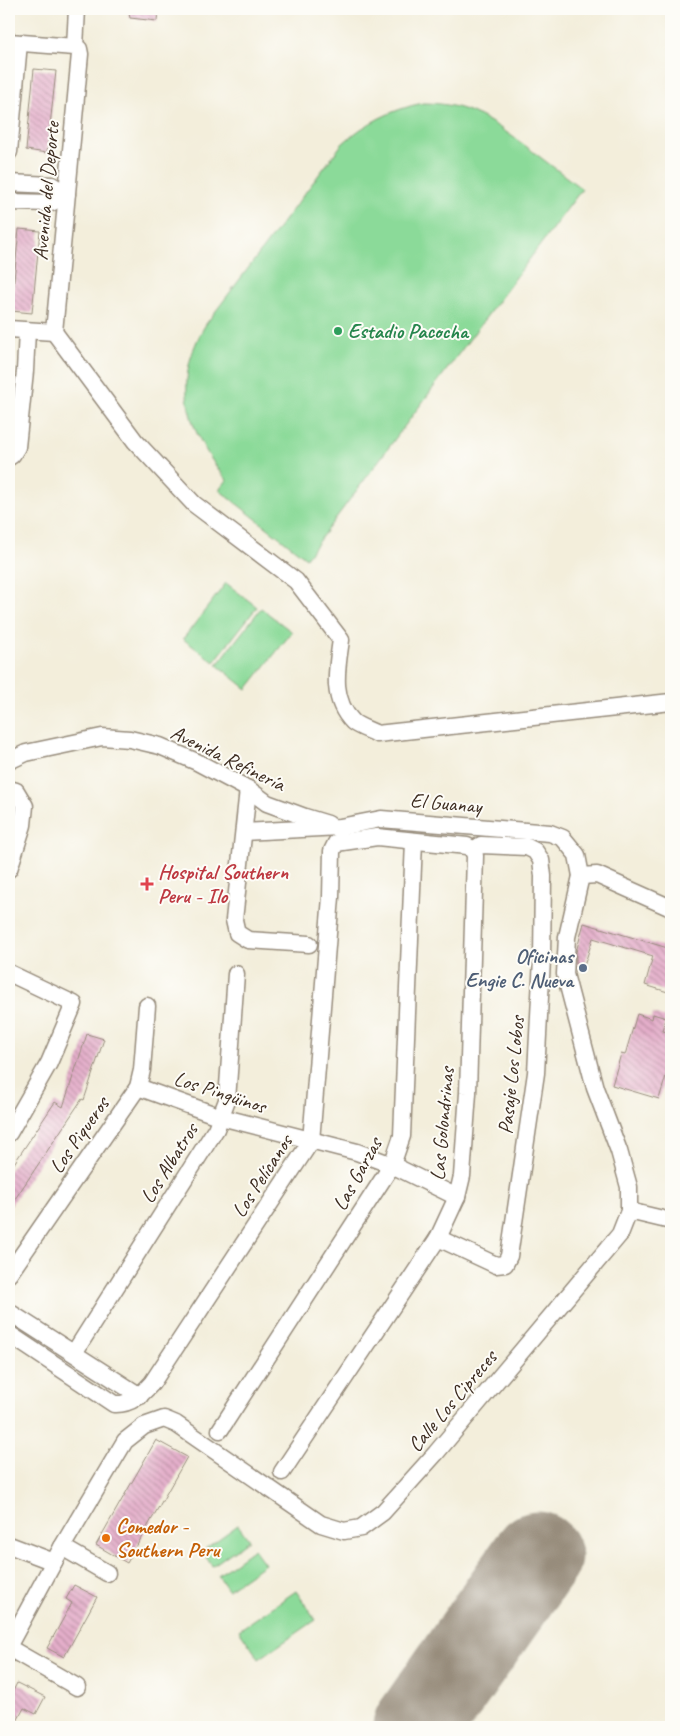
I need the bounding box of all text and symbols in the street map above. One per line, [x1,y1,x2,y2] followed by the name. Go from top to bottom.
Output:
[27,119,65,261] street label: Avenida del Deporte
[348,318,470,344] place label: Estadio Pacocha
[332,325,344,337] marker: Estadio Pacocha
[167,719,291,798] street label: Avenida Refinería
[409,787,485,819] street label: El Guanay
[158,859,288,909] place label: Hospital Southern Peru - Ilo
[140,877,154,891] marker: Hospital Southern Peru - Ilo
[466,943,576,993] place label: Oficinas Engie C. Nueva
[577,962,589,974] marker: Oficinas Engie C. Nueva
[492,1013,530,1135] street label: Pasaje Los Lobos
[171,1065,271,1120] street label: Los Pingüinos
[424,1065,460,1182] street label: Las Golondrinas
[43,1090,116,1178] street label: Los Piqueros
[134,1117,205,1208] street label: Los Albatros
[226,1128,299,1222] street label: Los Pelícanos
[326,1131,388,1215] street label: Las Garzas
[402,1343,503,1457] street label: Calle Los Cipreces
[116,1513,222,1563] place label: Comedor - Southern Peru
[100,1532,112,1544] marker: Comedor - Southern Peru

